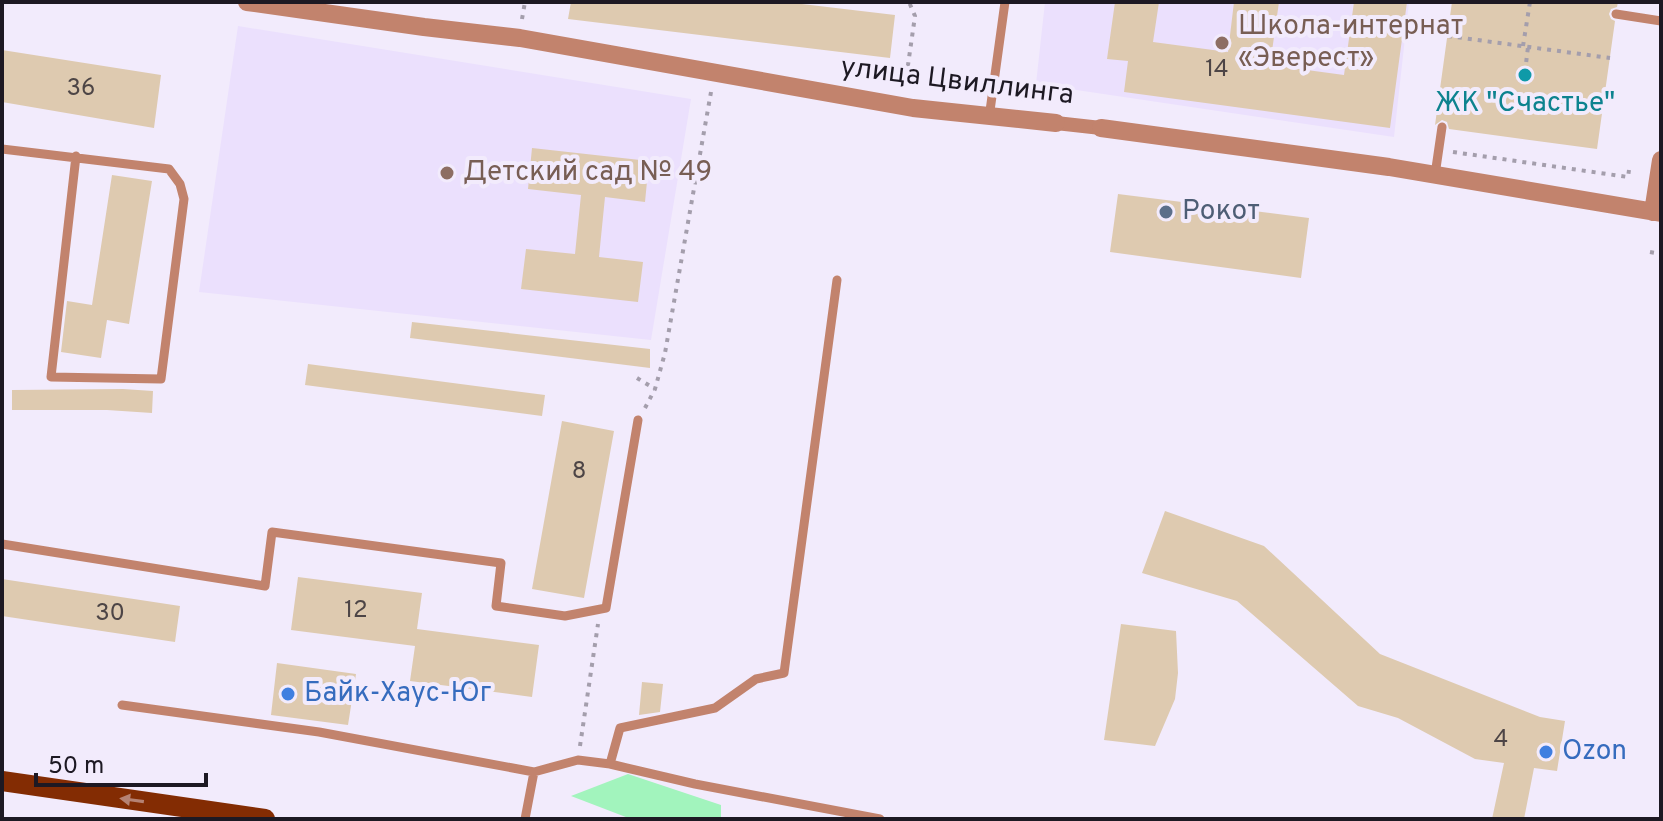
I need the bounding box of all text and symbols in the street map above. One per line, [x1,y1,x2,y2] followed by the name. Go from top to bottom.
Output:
[1238,9,1463,77] place label: Школа-интернат «Эверест»
[1213,34,1231,52] marker: Школа-интернат «Эверест»
[838,50,1076,114] street label: улица Цвиллинга
[1205,55,1229,85] house number: 14
[1516,66,1534,84] marker: ЖК "Счастье"
[67,74,95,104] house number: 36
[1435,86,1615,122] place label: ЖК "Счастье"
[463,155,712,191] place label: Детский сад № 49
[438,164,456,182] marker: Детский сад № 49
[1182,194,1260,230] place label: Рокот
[1157,203,1175,221] marker: Рокот
[572,457,586,487] house number: 8
[344,596,368,626] house number: 12
[95,599,125,629] house number: 30
[304,676,492,712] place label: Байк-Хаус-Юг
[279,685,297,703] marker: Байк-Хаус-Юг
[1494,725,1508,755] house number: 4
[1562,734,1627,770] place label: Ozon
[36,737,206,787] scale bar
[1537,743,1555,761] marker: Ozon
[48,752,104,782] text: 50 m
[119,793,144,806] one-way arrow

